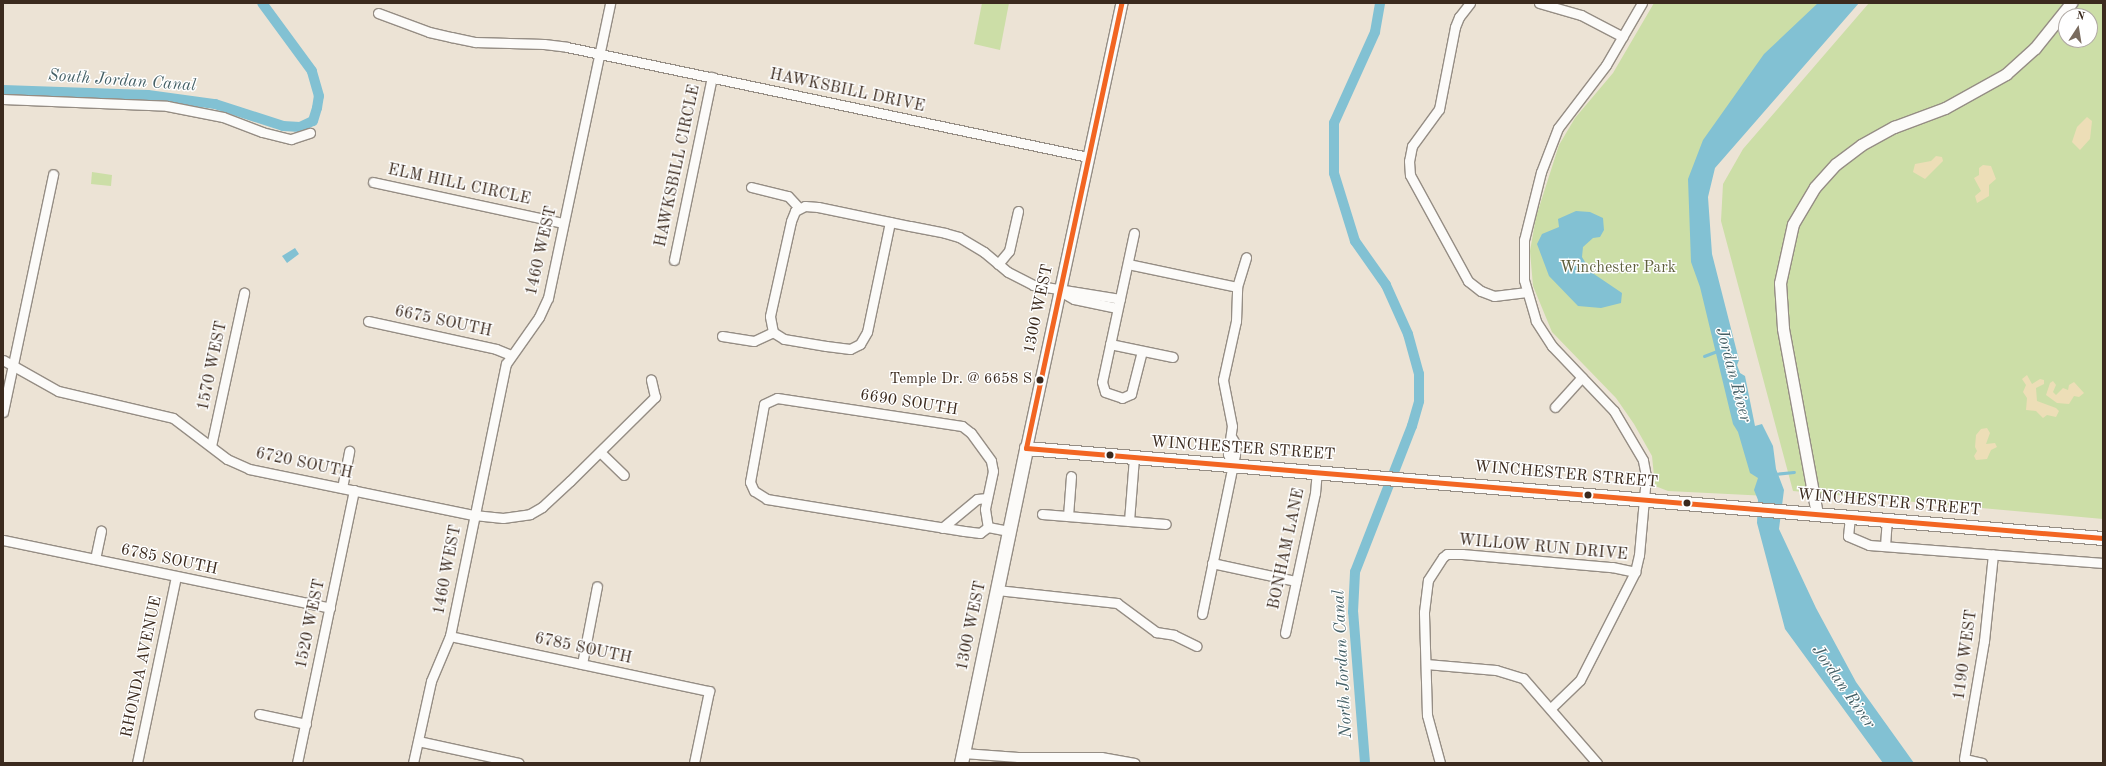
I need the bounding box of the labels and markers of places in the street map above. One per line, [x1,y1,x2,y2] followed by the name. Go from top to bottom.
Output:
[890,371,1032,389] place label: Temple Dr. @ 6658 S
[1035,375,1045,385] marker: Temple Dr. @ 6658 S
[1105,450,1115,460] unlabelled marker
[1583,490,1593,500] unlabelled marker
[1682,498,1692,508] unlabelled marker

